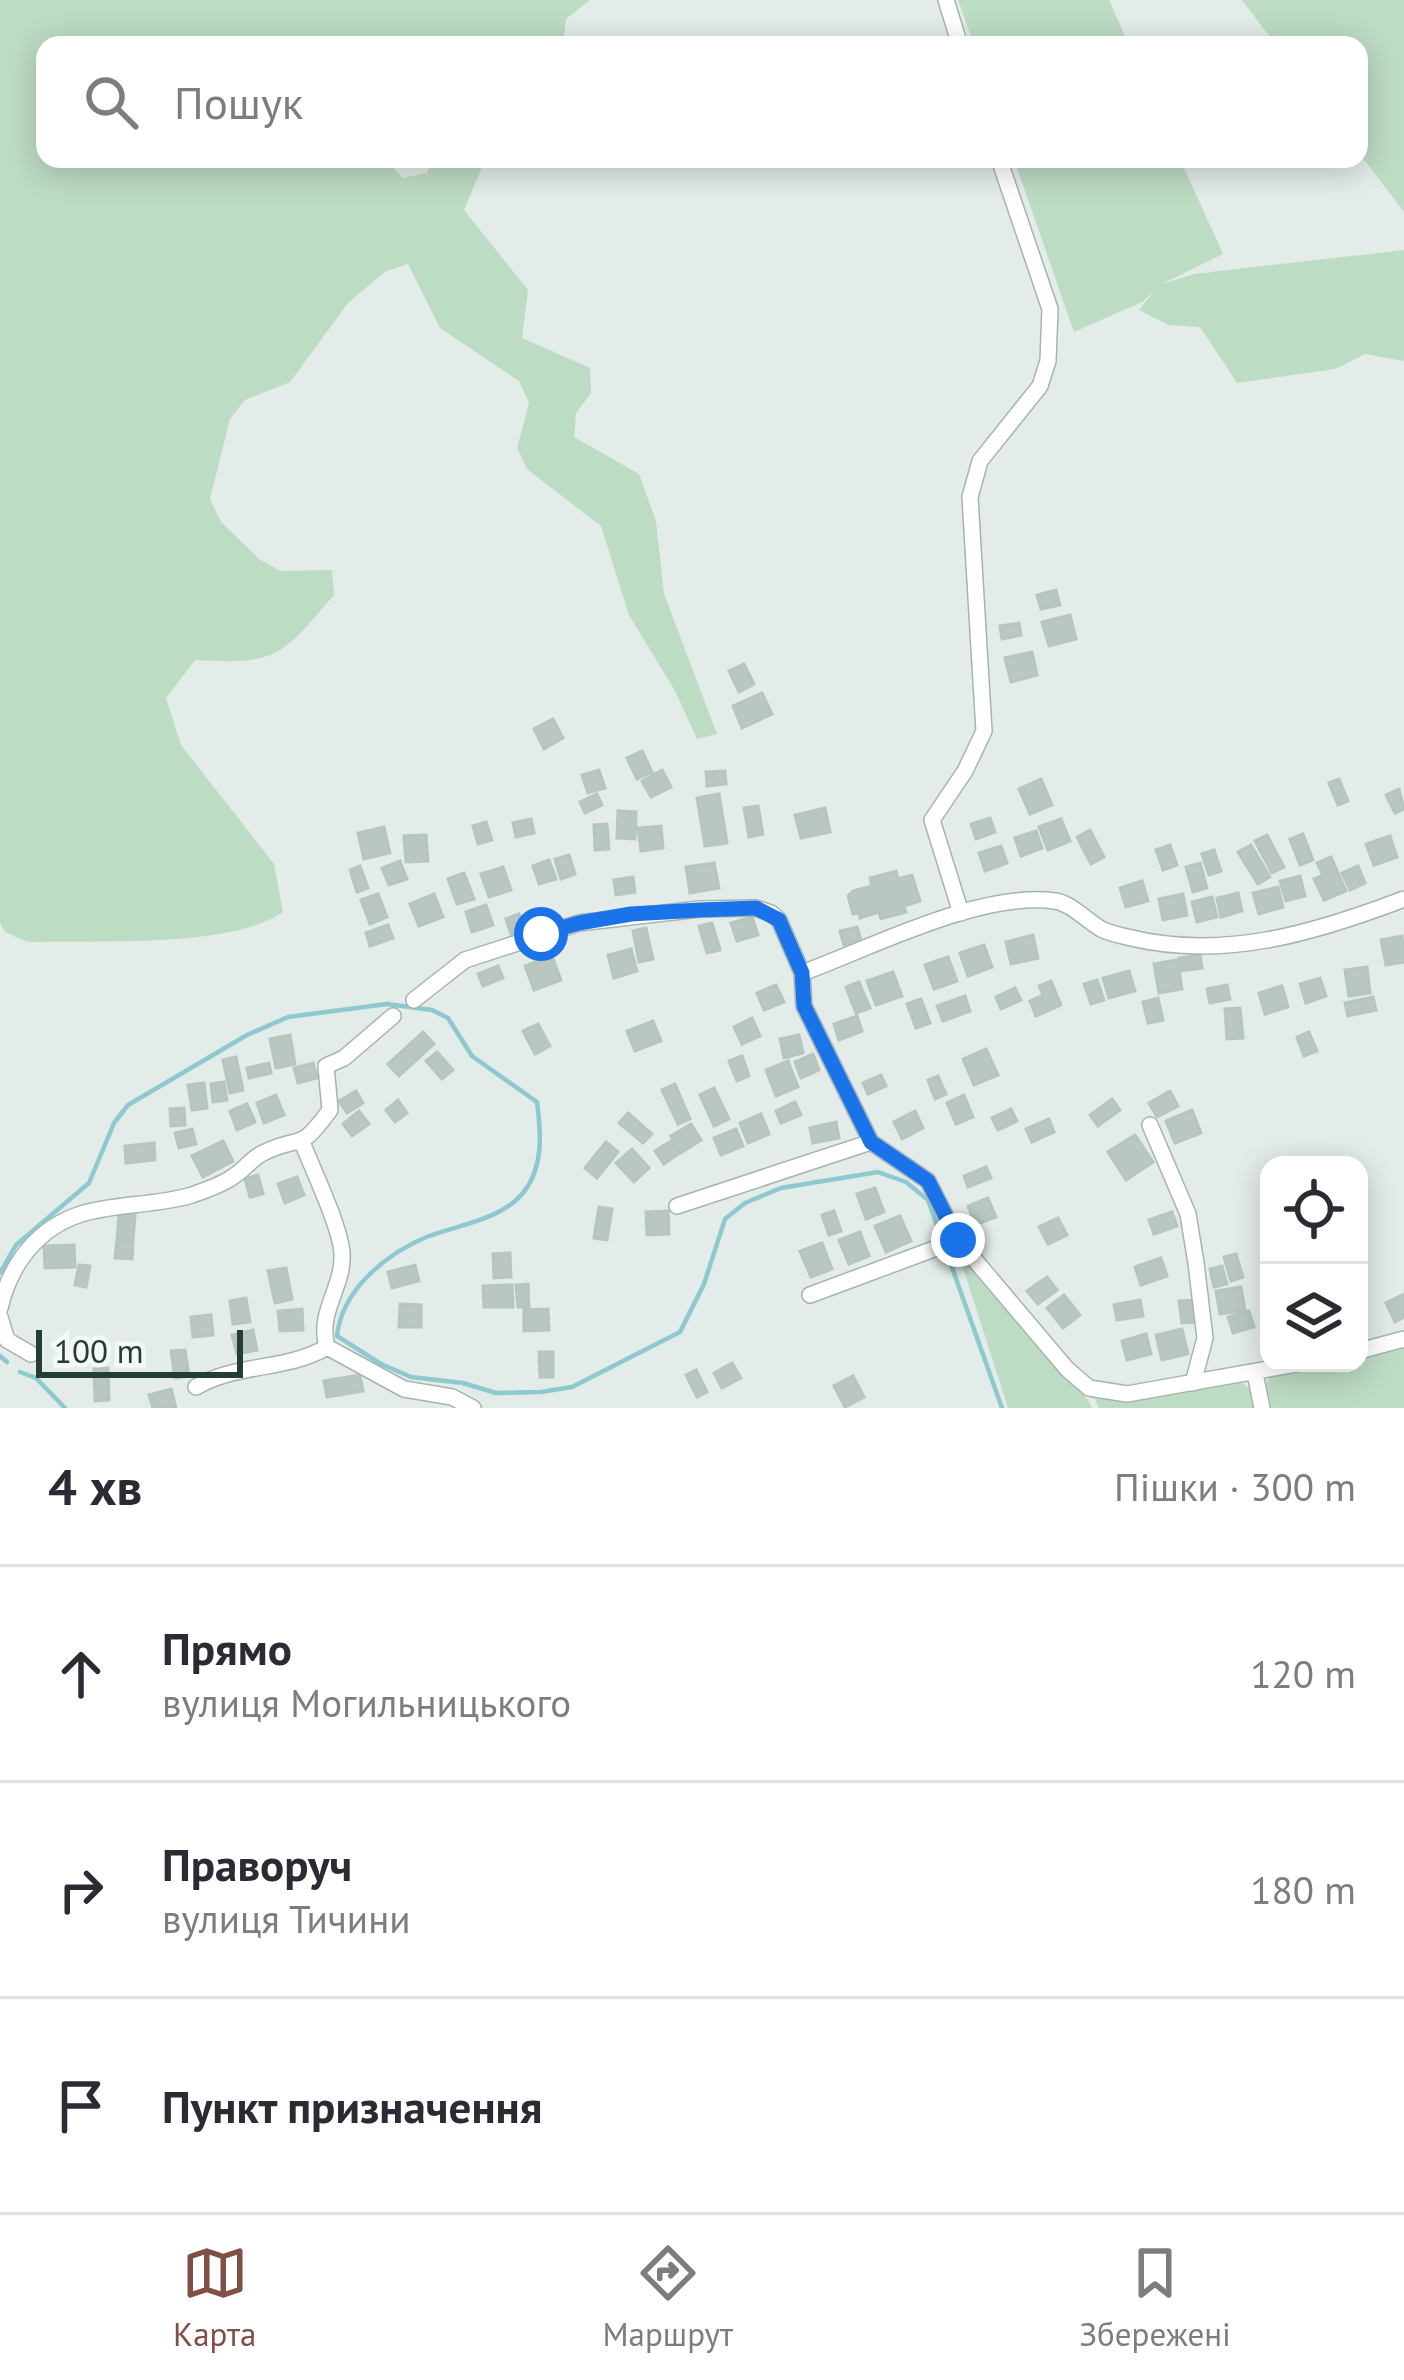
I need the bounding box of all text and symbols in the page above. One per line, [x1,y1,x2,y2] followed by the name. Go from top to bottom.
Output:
[36,36,1368,168] search box
[78,69,144,135] icon: search
[174,73,303,131] text: Пошук
[514,907,568,961] route start
[1260,1156,1368,1372] map controls
[1260,1156,1368,1264] button: locate
[931,1213,985,1267] route end
[1260,1264,1368,1372] button: layers
[36,1324,243,1377] scale bar
[54,1329,144,1372] text: 100 m
[48,1453,142,1519] text: 4 хв
[1114,1461,1356,1512] text: Пішки · 300 m
[162,1619,292,1677] text: Прямо
[48,1641,114,1707] icon: ahead
[1250,1648,1356,1699] text: 120 m
[162,1677,571,1728] text: вулиця Могильницького
[162,1835,352,1893] text: Праворуч
[48,1857,114,1923] icon: right
[1250,1864,1356,1915] text: 180 m
[162,1893,411,1944] text: вулиця Тичини
[48,2073,114,2139] icon: arrive
[162,2077,542,2135] text: Пункт призначення
[173,2240,256,2355] tab: Карта
[603,2240,733,2355] tab: Маршрут
[1079,2240,1231,2355] tab: Збережені

